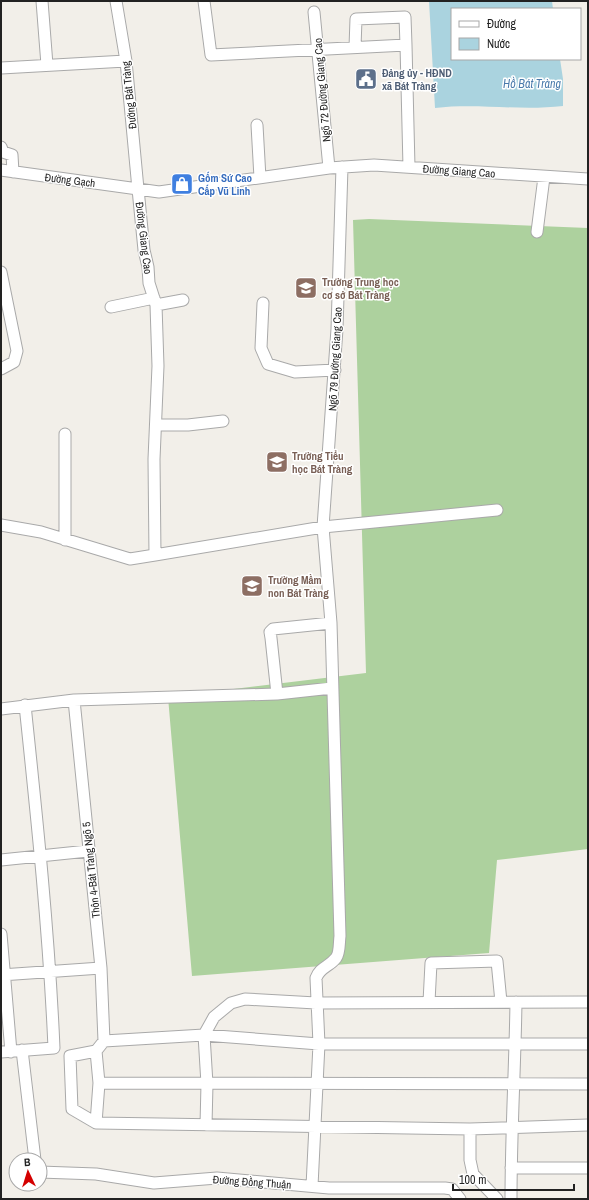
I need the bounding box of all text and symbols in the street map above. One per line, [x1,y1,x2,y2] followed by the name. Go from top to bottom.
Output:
[451,8,581,60] legend
[487,16,517,32] text: Đường
[487,36,510,52] text: Nước
[310,37,334,143] street label: Ngõ 72 Đường Giang Cao
[118,60,140,130] street label: Đường Bát Tràng
[353,66,379,92] public building icon: Đảng ủy - HĐND xã Bát Tràng
[382,66,452,93] place label: Đảng ủy - HĐND xã Bát Tràng
[503,76,561,92] water label: Hồ Bát Tràng
[422,161,496,181] street label: Đường Giang Cao
[44,170,96,190] street label: Đường Gạch
[169,171,195,197] shop icon: Gốm Sứ Cao Cấp Vũ Linh
[198,171,253,198] place label: Gốm Sứ Cao Cấp Vũ Linh
[133,201,155,275] street label: Đường Giang Cao
[293,275,319,301] school or university icon: Trường Trung học cơ sở Bát Tràng
[322,275,399,302] place label: Trường Trung học cơ sở Bát Tràng
[325,307,345,411] street label: Ngõ 79 Đường Giang Cao
[264,449,290,475] school or university icon: Trường Tiểu học Bát Tràng
[292,449,353,476] place label: Trường Tiểu học Bát Tràng
[239,573,265,599] school or university icon: Trường Mầm non Bát Tràng
[268,573,329,600] place label: Trường Mầm non Bát Tràng
[79,821,103,919] street label: Thôn 4-Bát Tràng Ngõ 5
[8,1152,48,1192] north arrow
[24,1155,32,1169] text: B
[453,1166,574,1192] scale bar
[212,1172,292,1192] street label: Đường Đồng Thuận
[459,1172,486,1188] text: 100 m

